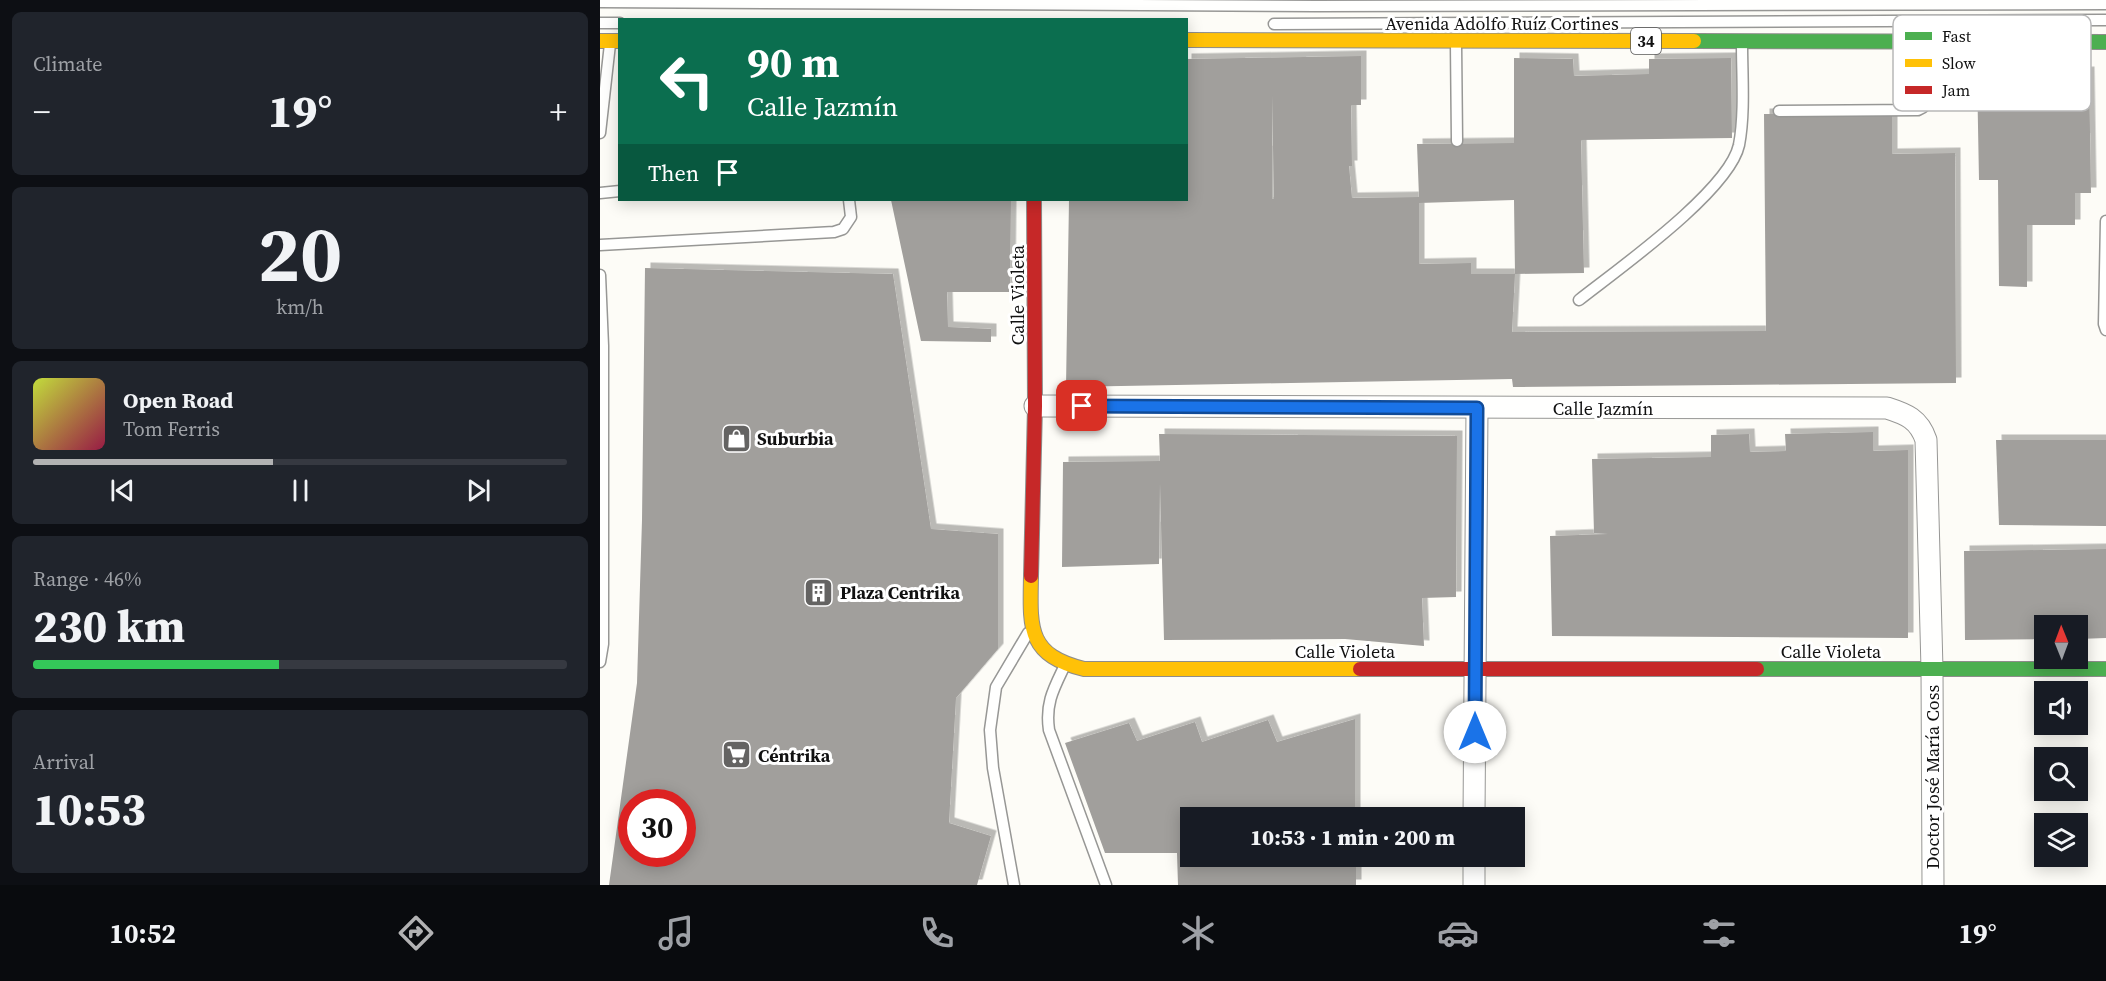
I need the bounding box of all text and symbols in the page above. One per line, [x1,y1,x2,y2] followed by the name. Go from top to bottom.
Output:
[1385,11,1619,36] street label: Avenida Adolfo Ruíz Cortines
[1893,15,2091,111] legend
[1942,25,1972,47] text: Fast
[1631,28,1661,54] road number: 34
[747,33,840,91] text: 90 m
[648,42,726,120] icon: left
[33,50,102,78] text: Climate
[1942,52,1977,74] text: Slow
[1941,79,1970,101] text: Jam
[268,80,332,142] text: 19°
[747,88,898,125] text: Calle Jazmín
[33,89,51,134] text: −
[549,89,567,134] text: +
[711,156,744,189] icon: arrive
[648,158,699,188] text: Then
[258,200,342,307] text: 20
[1005,244,1030,345] street label: Calle Violeta
[276,293,324,321] text: km/h
[1056,380,1107,431] pin
[123,385,233,415] text: Open Road
[1065,389,1098,422] icon: arrive
[1553,396,1653,421] street label: Calle Jazmín
[123,415,220,443] text: Tom Ferris
[720,422,752,454] shop icon: Suburbia
[757,426,834,451] place label: Suburbia
[106,474,139,507] icon: previous
[284,474,317,507] icon: pause
[462,474,495,507] icon: next
[33,565,142,593] text: Range · 46%
[803,576,835,608] building icon: Plaza Centrika
[840,580,960,605] place label: Plaza Centrika
[33,595,185,657] text: 230 km
[2034,615,2088,669] north arrow
[2034,615,2088,867] map controls
[1295,639,1396,664] street label: Calle Violeta
[1781,639,1882,664] street label: Calle Violeta
[2034,681,2088,735] button: sound
[1920,685,1945,869] street label: Doctor José María Coss
[1443,700,1507,764] position arrow
[721,739,753,771] supermarket icon: Céntrika
[758,743,831,768] place label: Céntrika
[2034,747,2088,801] button: search
[33,748,95,776] text: Arrival
[33,778,146,840] text: 10:53
[618,789,696,867] speed limit sign: 30
[2034,813,2088,867] button: layers
[1250,822,1455,852] text: 10:53 · 1 min · 200 m
[395,912,437,954] icon: directions
[655,912,697,954] icon: music
[916,912,958,954] icon: phone
[1177,912,1219,954] icon: climate
[1437,912,1479,954] icon: car
[1698,912,1740,954] icon: filters
[109,915,176,952] text: 10:52
[1958,915,1997,952] text: 19°

